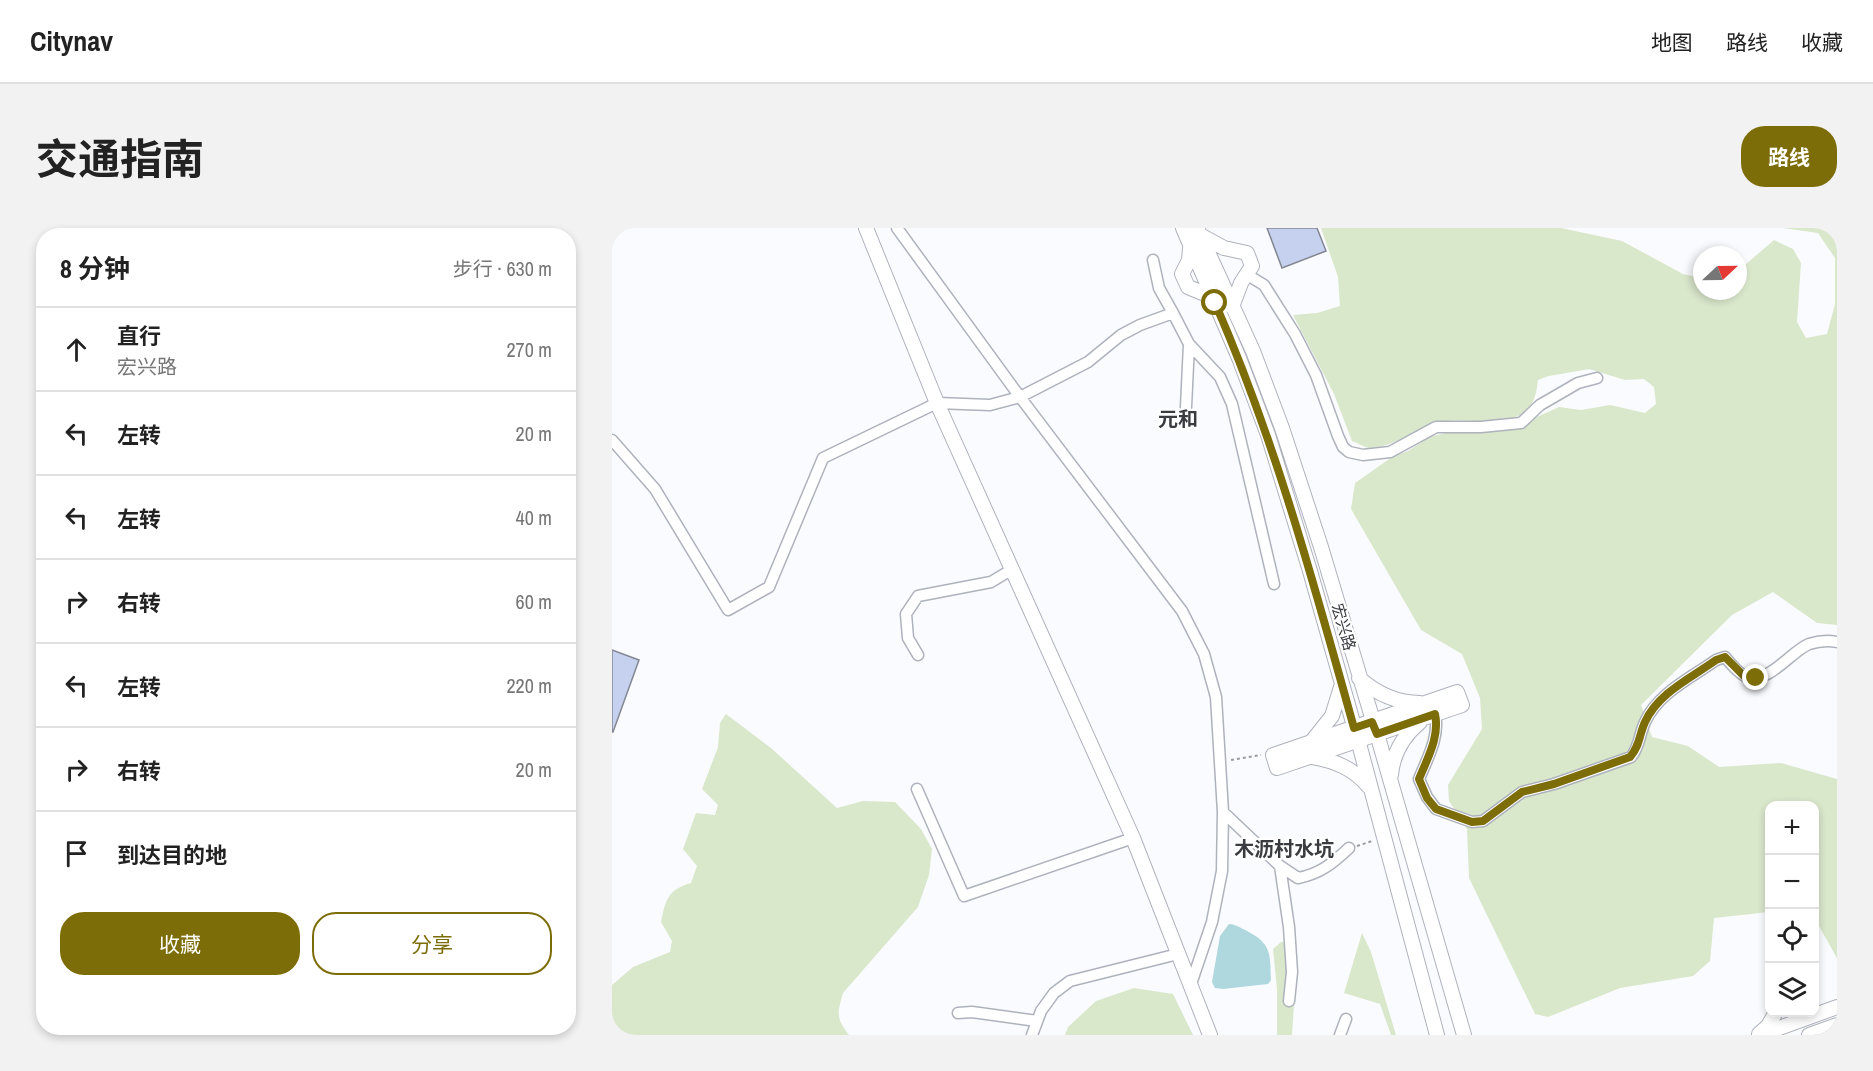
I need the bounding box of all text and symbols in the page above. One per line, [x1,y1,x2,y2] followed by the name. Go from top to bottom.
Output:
[30,22,113,60] text: Citynav
[1651,28,1693,57] text: 地图
[1726,28,1768,57] text: 路线
[1801,28,1843,57] text: 收藏
[1741,126,1837,187] button: 路线
[36,131,204,187] text: 交通指南
[1693,246,1747,300] north arrow
[60,251,130,286] text: 8 分钟
[453,255,552,282] text: 步行 · 630 m
[1201,289,1227,315] route start
[117,321,161,351] text: 直行
[60,333,93,366] icon: ahead
[506,336,552,363] text: 270 m
[117,353,177,380] text: 宏兴路
[1158,405,1198,432] district label: 元和
[60,417,93,450] icon: left
[117,420,161,450] text: 左转
[516,420,552,447] text: 20 m
[60,501,93,534] icon: left
[117,504,161,534] text: 左转
[516,504,552,531] text: 40 m
[60,585,93,618] icon: right
[117,588,161,618] text: 右转
[516,588,552,615] text: 60 m
[1327,601,1361,653] street label: 宏兴路
[1742,664,1768,690] route end
[60,669,93,702] icon: left
[117,672,161,702] text: 左转
[506,672,552,699] text: 220 m
[60,753,93,786] icon: right
[117,756,161,786] text: 右转
[516,756,552,783] text: 20 m
[1765,801,1819,1017] map controls
[1765,801,1819,855] button: +
[1234,835,1334,862] district label: 木沥村水坑
[60,837,93,870] icon: arrive
[117,840,227,870] text: 到达目的地
[1765,855,1819,909] button: −
[1765,909,1819,963] button: locate
[60,912,300,975] button: 收藏
[312,912,552,975] button: 分享
[1765,963,1819,1017] button: layers

